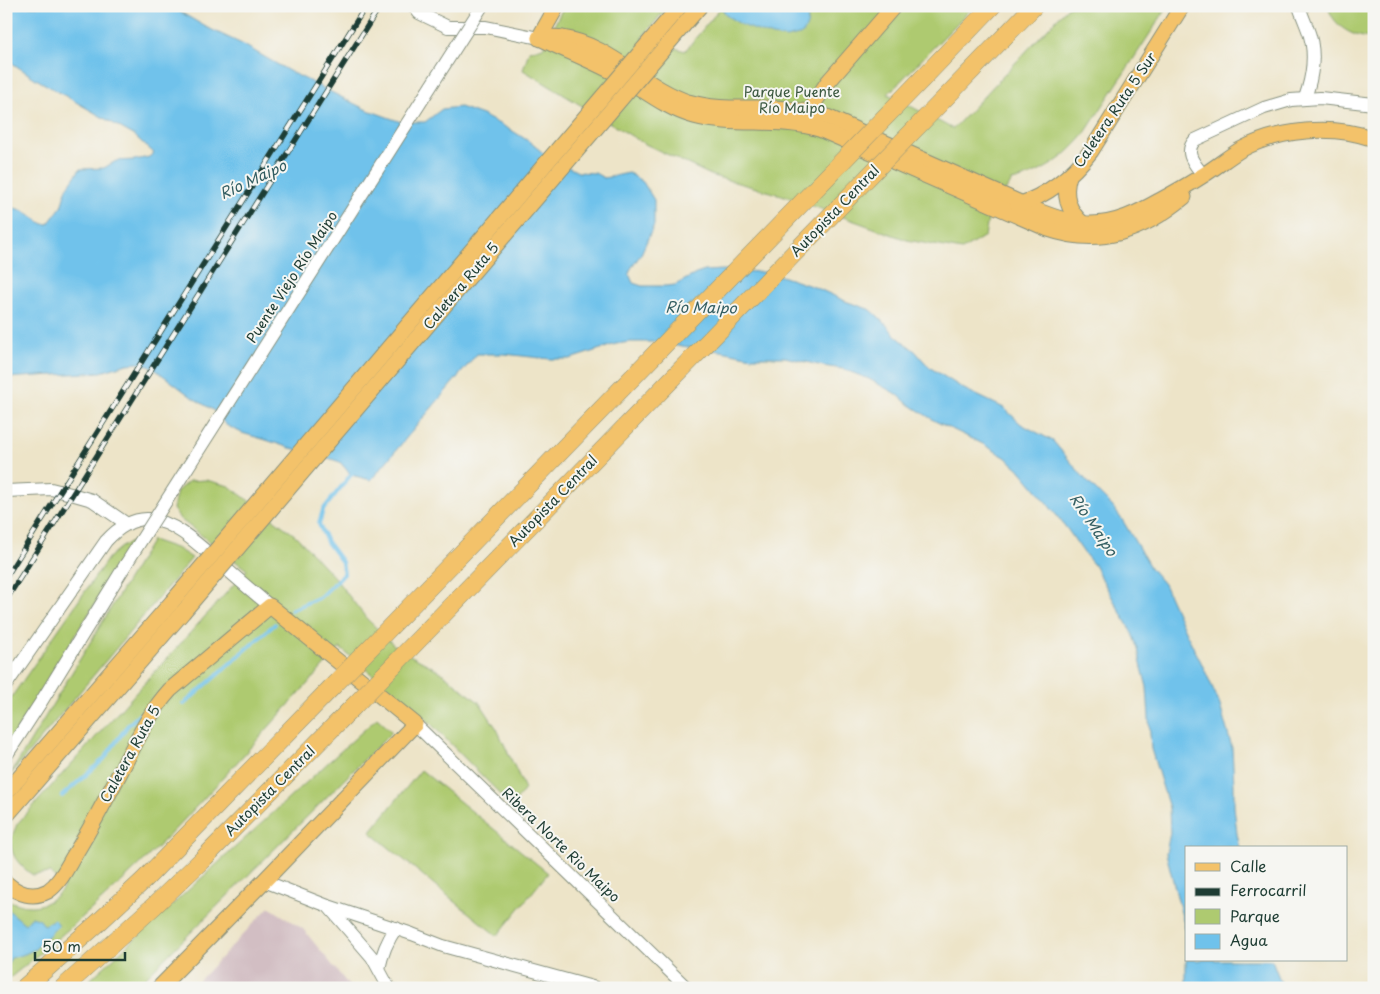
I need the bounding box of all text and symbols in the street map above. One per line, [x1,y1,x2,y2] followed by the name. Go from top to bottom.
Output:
[1068,47,1161,172] street label: Caletera Ruta 5 Sur
[744,81,841,118] park label: Parque Puente Río Maipo
[215,153,290,204] water label: Río Maipo
[785,160,884,261] street label: Autopista Central
[241,206,342,347] street label: Puente Viejo Río Maipo
[418,238,503,334] street label: Caletera Ruta 5
[665,294,738,319] water label: Río Maipo
[503,450,602,551] street label: Autopista Central
[1065,488,1124,561] water label: Río Maipo
[94,701,165,806] street label: Caletera Ruta 5
[220,741,320,841] street label: Autopista Central
[498,783,625,907] street label: Ribera Norte Rio Maipo
[1185,846,1348,962] legend
[1230,854,1267,877] text: Calle
[1230,878,1307,901] text: Ferrocarril
[1230,904,1280,927] text: Parque
[1230,928,1268,951] text: Agua
[35,929,125,961] scale bar
[42,934,81,957] text: 50 m

